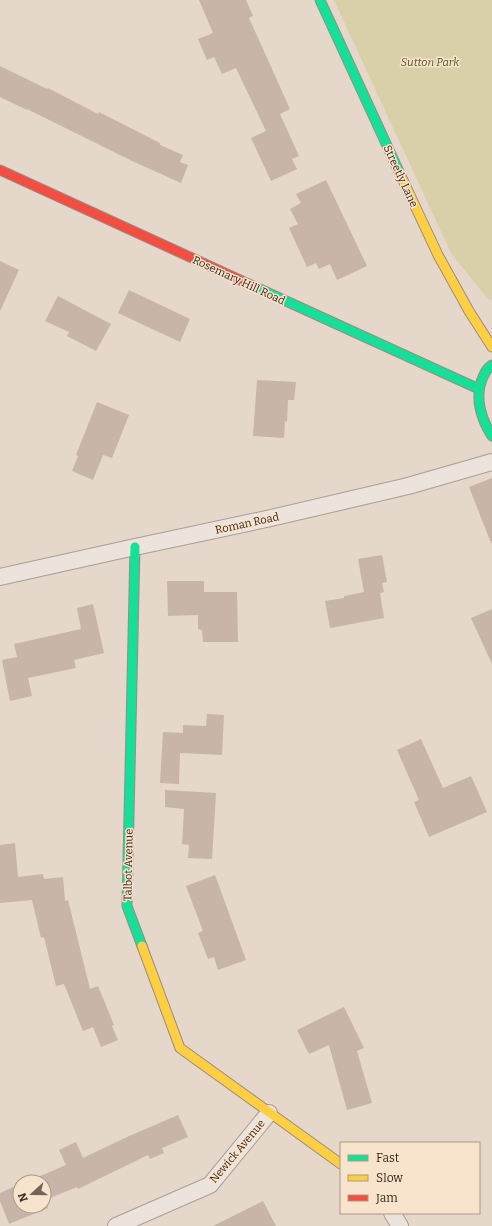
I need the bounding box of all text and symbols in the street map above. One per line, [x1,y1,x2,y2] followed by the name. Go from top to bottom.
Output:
[401,56,460,69] park label: Sutton Park
[381,143,421,209] street label: Streetly Lane
[190,253,288,308] street label: Rosemary Hill Road
[214,510,281,537] street label: Roman Road
[121,829,136,901] street label: Talbot Avenue
[207,1117,268,1186] street label: Newick Avenue
[340,1142,480,1214] legend
[376,1151,400,1165] text: Fast
[376,1171,403,1185] text: Slow
[12,1174,52,1214] north arrow
[15,1191,31,1204] text: N
[375,1191,398,1205] text: Jam

